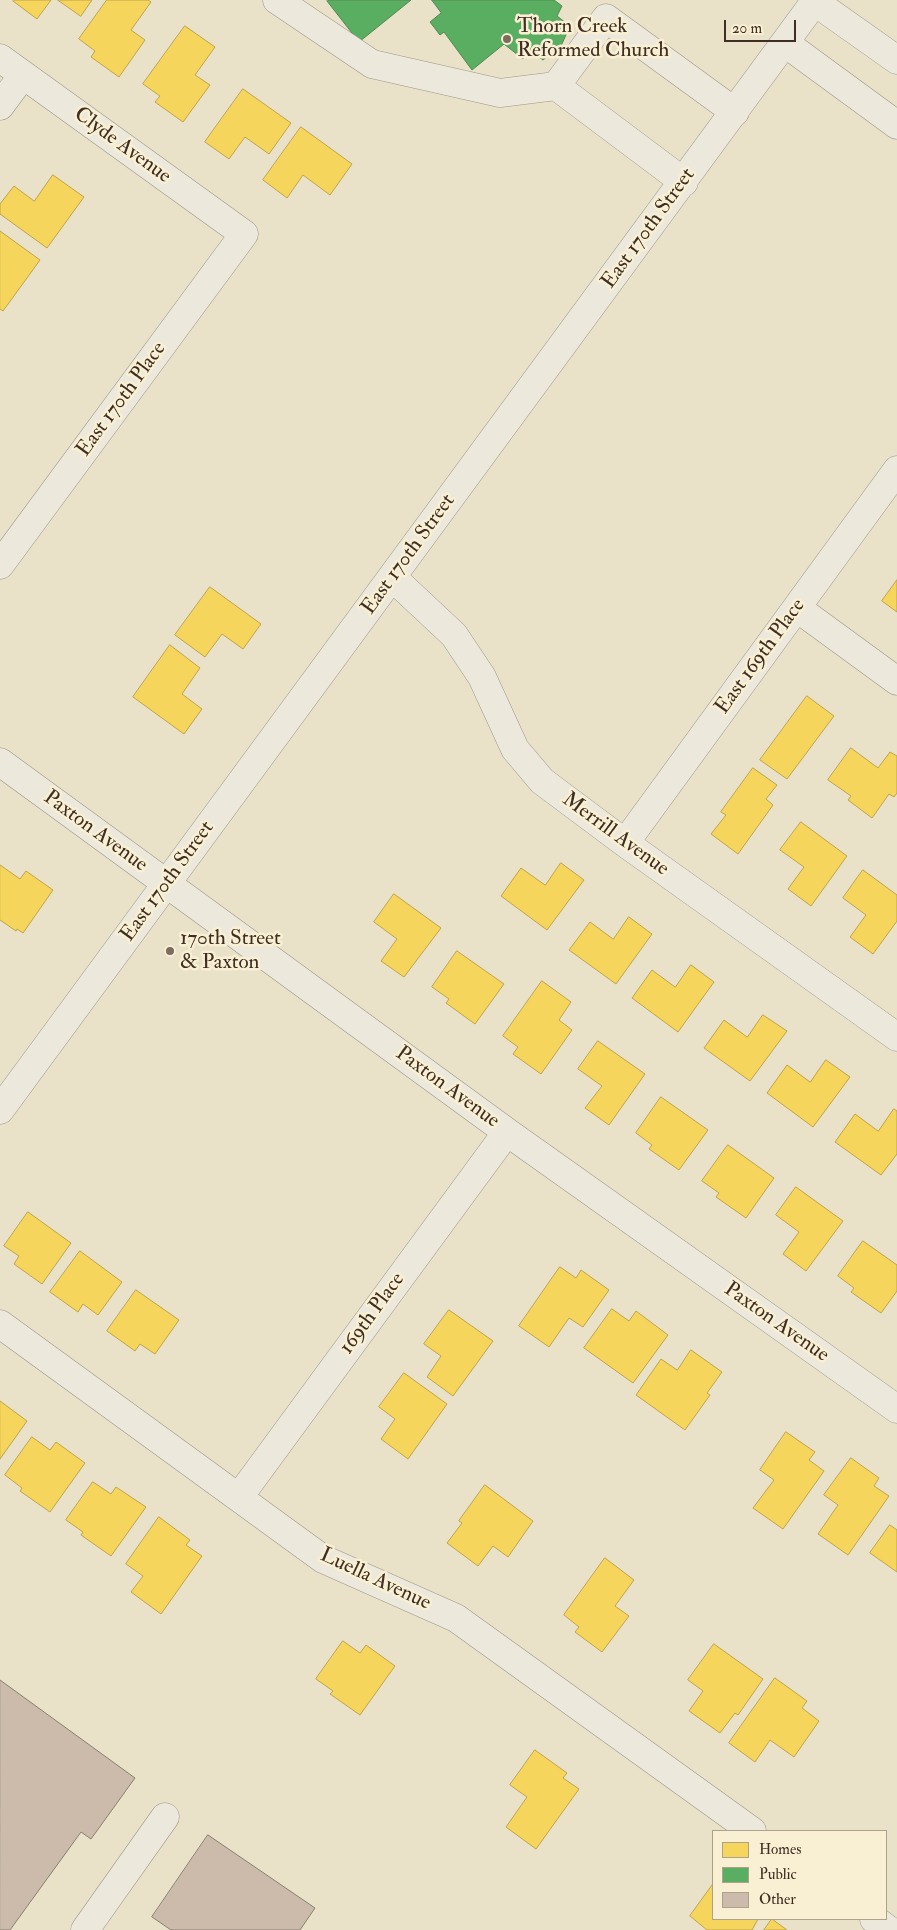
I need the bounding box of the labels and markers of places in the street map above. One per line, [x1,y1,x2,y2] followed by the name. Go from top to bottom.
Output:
[517,14,669,64] place label: Thorn Creek Reformed Church
[501,33,513,45] marker: Thorn Creek Reformed Church
[180,926,281,976] place label: 170th Street & Paxton
[164,945,176,957] marker: 170th Street & Paxton

